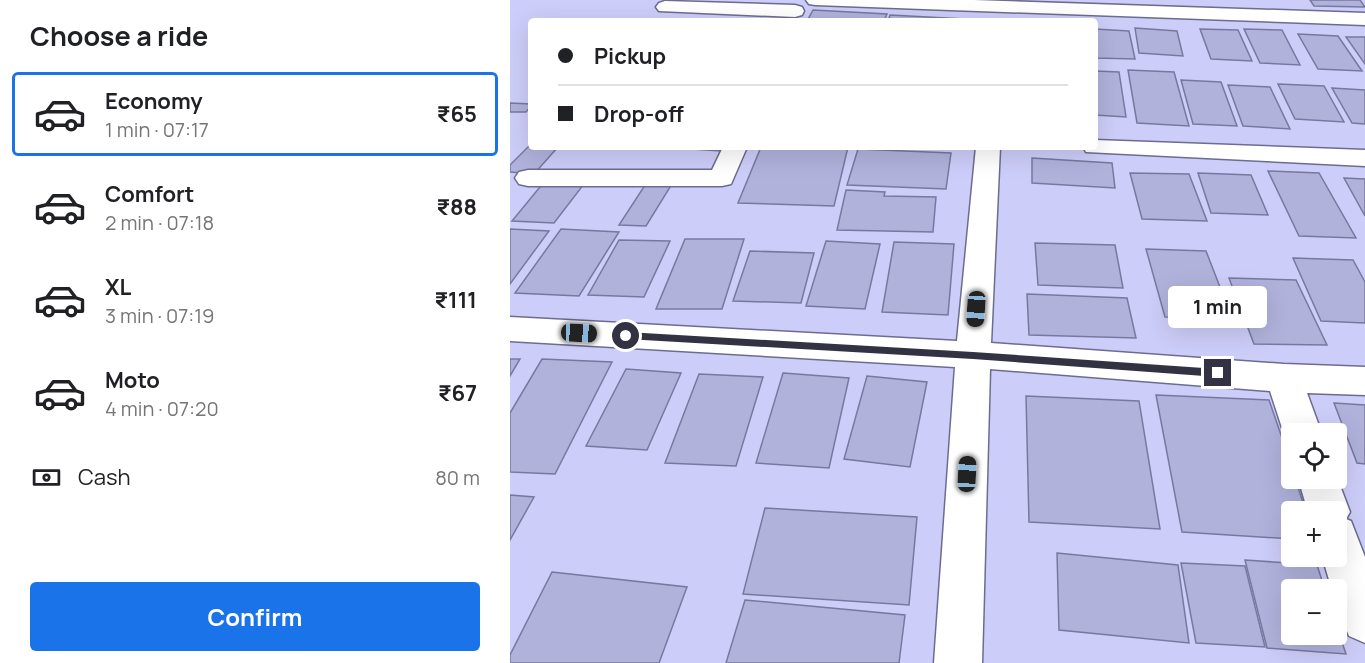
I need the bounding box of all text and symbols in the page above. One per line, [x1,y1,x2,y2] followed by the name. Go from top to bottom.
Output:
[30,17,208,54] text: Choose a ride
[594,41,666,71] text: Pickup
[105,86,203,116] text: Economy
[33,87,87,141] icon: car
[437,99,477,129] text: ₹65
[594,99,684,129] text: Drop-off
[105,116,209,143] text: 1 min · 07:17
[105,179,194,209] text: Comfort
[33,180,87,234] icon: car
[436,192,477,222] text: ₹88
[105,209,214,236] text: 2 min · 07:18
[105,272,131,302] text: XL
[33,273,87,327] icon: car
[434,285,477,315] text: ₹111
[1168,286,1268,328] callout: 1 min
[966,290,986,328] car
[1193,293,1242,320] text: 1 min
[105,302,215,329] text: 3 min · 07:19
[612,322,639,349] route start
[561,323,597,343] car
[1204,359,1231,386] route end
[105,365,160,395] text: Moto
[33,366,87,420] icon: car
[438,378,477,408] text: ₹67
[105,395,219,422] text: 4 min · 07:20
[1281,423,1347,645] map controls
[1281,423,1347,489] button: locate
[957,456,977,492] car
[30,461,63,494] icon: cash
[78,462,131,492] text: Cash
[435,464,480,491] text: 80 m
[1281,501,1347,567] button: +
[1281,579,1347,645] button: −
[30,582,480,651] button: Confirm

